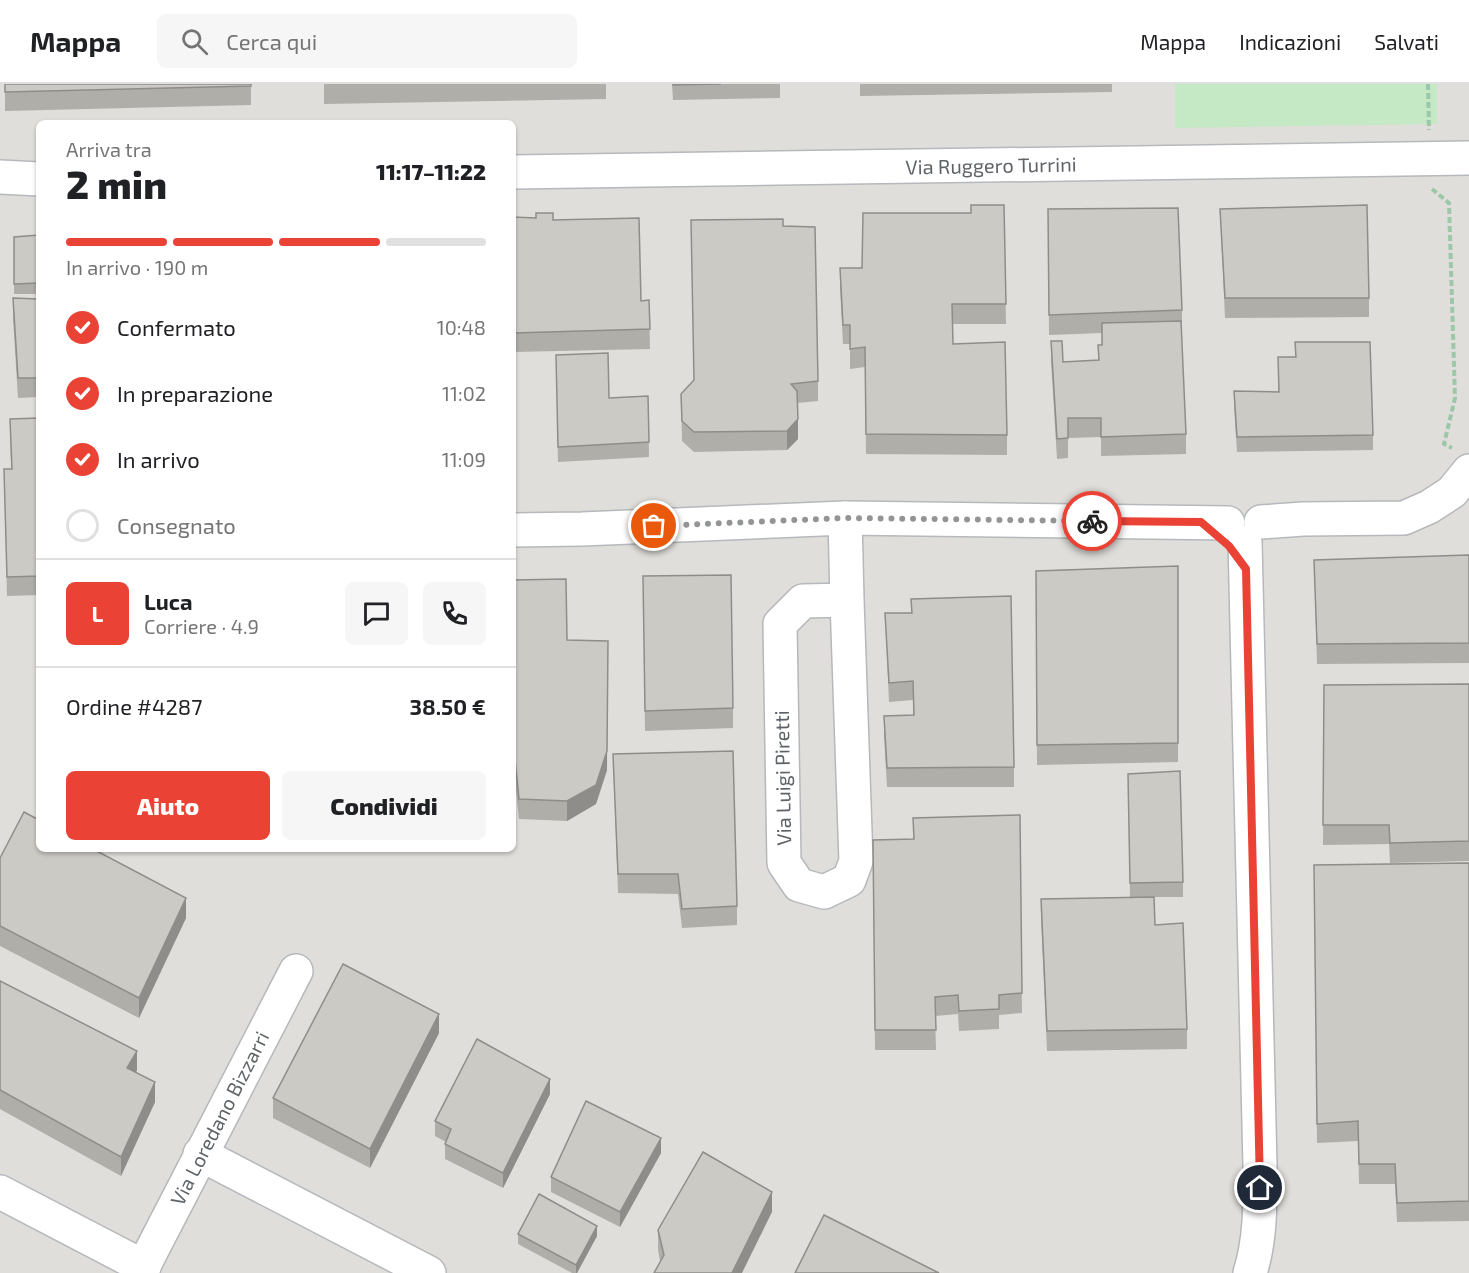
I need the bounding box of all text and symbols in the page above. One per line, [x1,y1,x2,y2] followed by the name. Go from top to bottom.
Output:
[157,14,577,68] search box
[30,24,121,58] text: Mappa
[178,25,211,58] icon: search
[226,28,317,54] text: Cerca qui
[1140,29,1206,54] text: Mappa
[1239,29,1341,54] text: Indicazioni
[1374,29,1439,54] text: Salvati
[66,137,152,161] text: Arriva tra
[905,152,1077,178] street label: Via Ruggero Turrini
[376,158,486,184] text: 11:17–11:22
[66,160,167,207] text: 2 min
[66,255,208,279] text: In arrivo · 190 m
[66,311,99,344] icon: check
[117,314,236,340] text: Confermato
[437,315,486,339] text: 10:48
[66,377,99,410] icon: check
[117,380,273,406] text: In preparazione
[442,381,486,405] text: 11:02
[66,443,99,476] icon: check
[117,446,200,472] text: In arrivo
[442,447,486,471] text: 11:09
[1062,491,1122,551] courier
[628,500,679,551] pin
[1076,505,1109,538] icon: bike
[637,509,670,542] icon: bag
[117,512,236,538] text: Consegnato
[345,582,408,645] button: chat
[423,582,486,645] button: phone
[144,588,193,614] text: Luca
[92,600,103,626] text: L
[144,614,259,638] text: Corriere · 4.9
[66,693,202,719] text: Ordine #4287
[410,693,486,719] text: 38.50 €
[769,710,795,846] street label: Via Luigi Piretti
[66,771,270,840] button: Aiuto
[282,771,486,840] button: Condividi
[165,1027,273,1209] street label: Via Loredano Bizzarri
[1234,1162,1285,1213] pin
[1243,1171,1276,1204] icon: home

